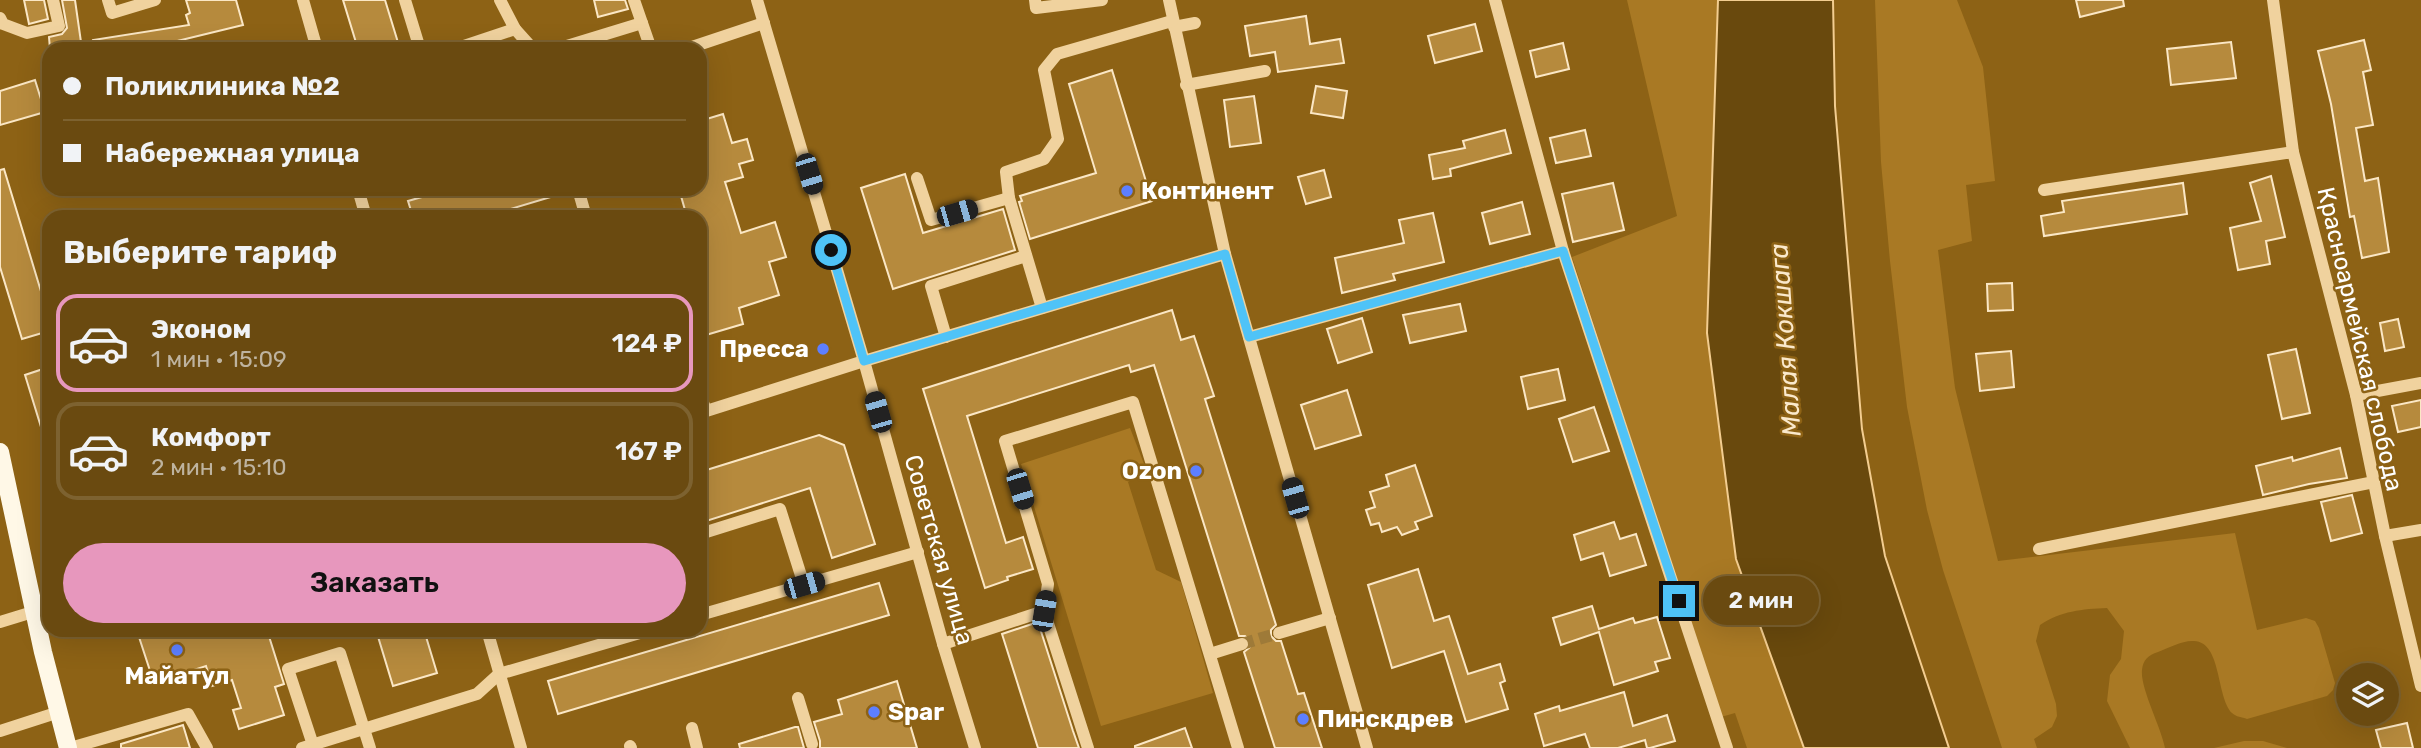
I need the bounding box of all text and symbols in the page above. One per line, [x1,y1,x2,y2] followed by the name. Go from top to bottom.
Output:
[105,71,340,102] text: Поликлиника №2
[105,138,360,169] text: Набережная улица
[793,151,826,197] car
[1141,177,1274,205] place label: Континент
[1119,183,1135,199] marker: Континент
[2311,184,2409,494] street label: Красноармейская слобода
[934,197,981,229] car
[63,233,337,271] text: Выберите тариф
[815,234,847,266] route start
[1763,242,1808,438] water label: Малая Кокшага
[67,312,130,375] icon: car
[151,314,251,345] text: Эконом
[612,328,682,359] text: 124 ₽
[719,335,809,363] place label: Пресса
[815,341,831,357] marker: Пресса
[151,345,287,373] text: 1 мин · 15:09
[863,389,894,435] car
[67,420,130,483] icon: car
[151,422,271,453] text: Комфорт
[615,436,682,467] text: 167 ₽
[898,452,980,648] street label: Советская улица
[151,453,287,481] text: 2 мин · 15:10
[1122,457,1182,485] place label: Ozon
[1188,463,1204,479] marker: Ozon
[1004,466,1037,512] car
[1280,475,1311,521] car
[63,543,686,623] button: Заказать
[781,569,828,601] car
[1704,576,1819,626] callout: 2 мин
[1663,585,1695,617] route end
[1728,586,1794,614] text: 2 мин
[1031,589,1058,633] car
[169,642,185,658] marker: Майатул
[124,662,230,690] place label: Майатул
[2336,663,2399,726] map controls
[2336,663,2399,726] button: layers
[888,698,944,726] place label: Spar
[866,704,882,720] marker: Spar
[1317,705,1454,733] place label: Пинскдрев
[1295,711,1311,727] marker: Пинскдрев

